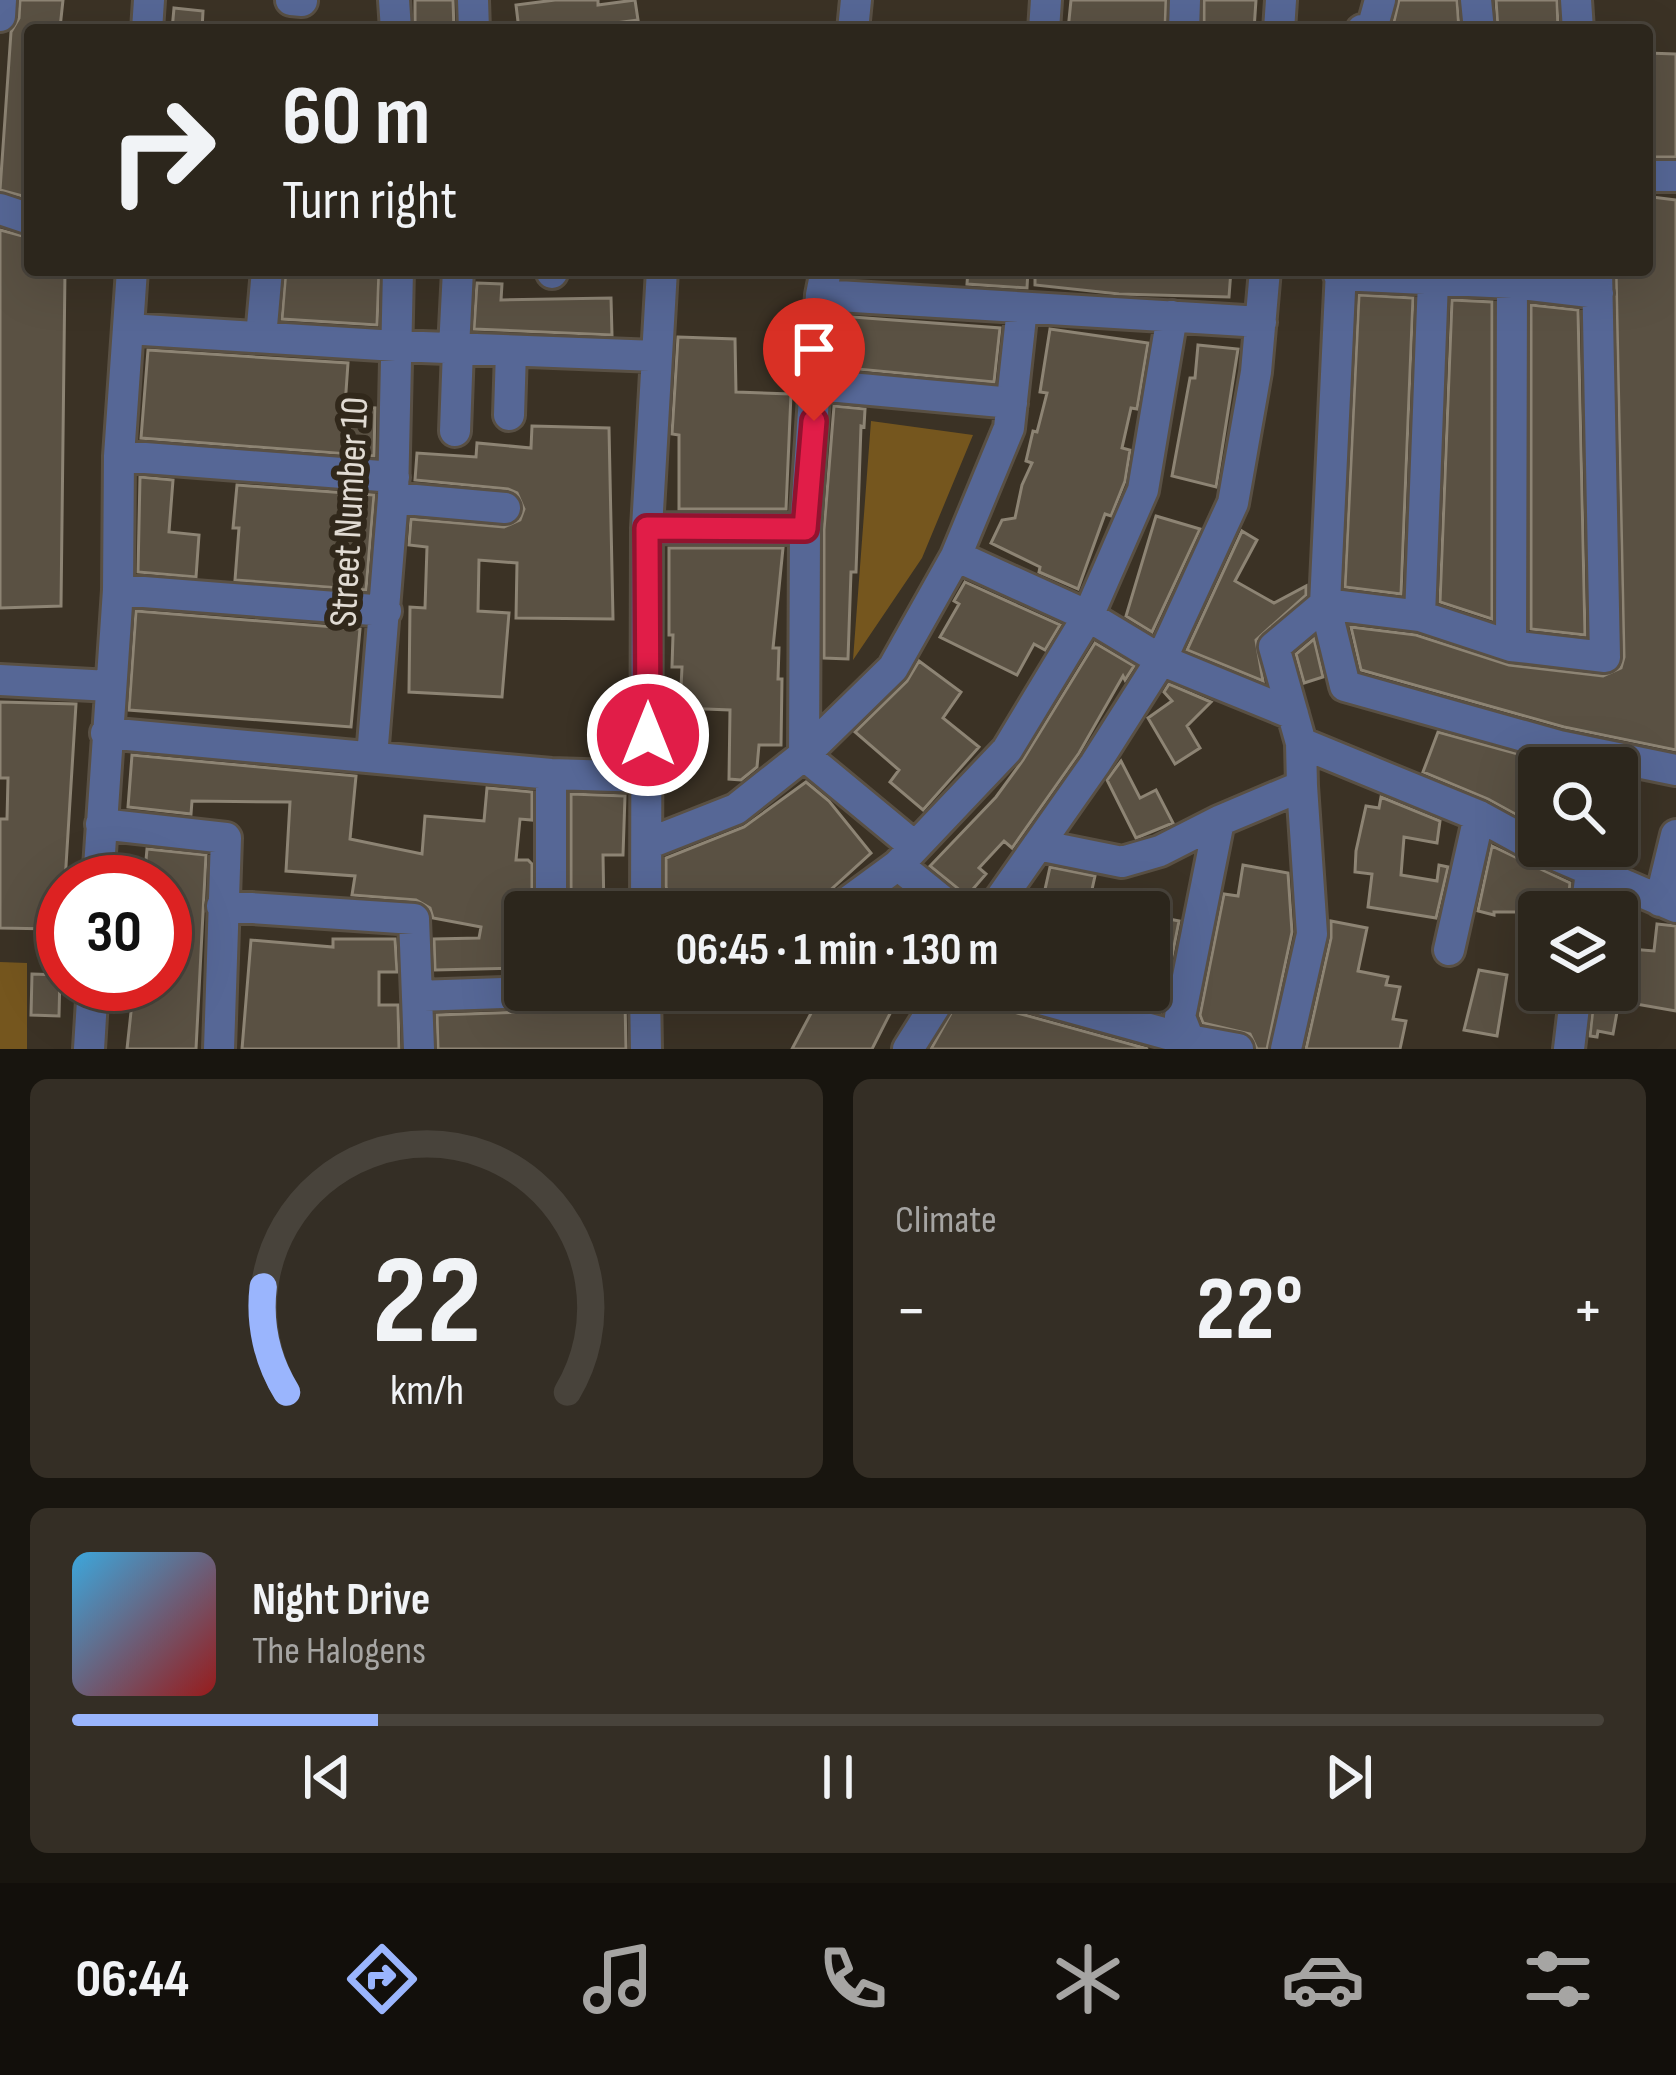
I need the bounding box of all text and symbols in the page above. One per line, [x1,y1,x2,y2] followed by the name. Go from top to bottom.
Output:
[282,67,430,168] text: 60 m
[84,72,240,228] icon: right
[282,169,457,234] text: Turn right
[763,298,865,421] pin
[781,316,847,382] icon: arrive
[321,396,379,628] street label: Street Number 10
[585,672,711,798] position arrow
[1518,747,1638,1011] map controls
[1518,747,1638,867] button: search
[36,855,192,1011] speed limit sign: 30
[1518,891,1638,1011] button: layers
[676,923,998,978] text: 06:45 · 1 min · 130 m
[895,1197,997,1244] text: Climate
[372,1229,481,1378] text: 22
[1196,1257,1303,1365] text: 22°
[895,1272,927,1351] text: −
[1572,1272,1604,1351] text: +
[389,1364,464,1416] text: km/h
[252,1573,430,1628] text: Night Drive
[252,1628,426,1675] text: The Halogens
[294,1744,360,1810] icon: previous
[805,1744,871,1810] icon: pause
[1316,1744,1382,1810] icon: next
[340,1937,424,2021] icon: directions
[576,1937,660,2021] icon: music
[811,1937,895,2021] icon: phone
[1046,1937,1130,2021] icon: climate
[1281,1937,1365,2021] icon: car
[1516,1937,1600,2021] icon: filters
[76,1947,189,2012] text: 06:44

